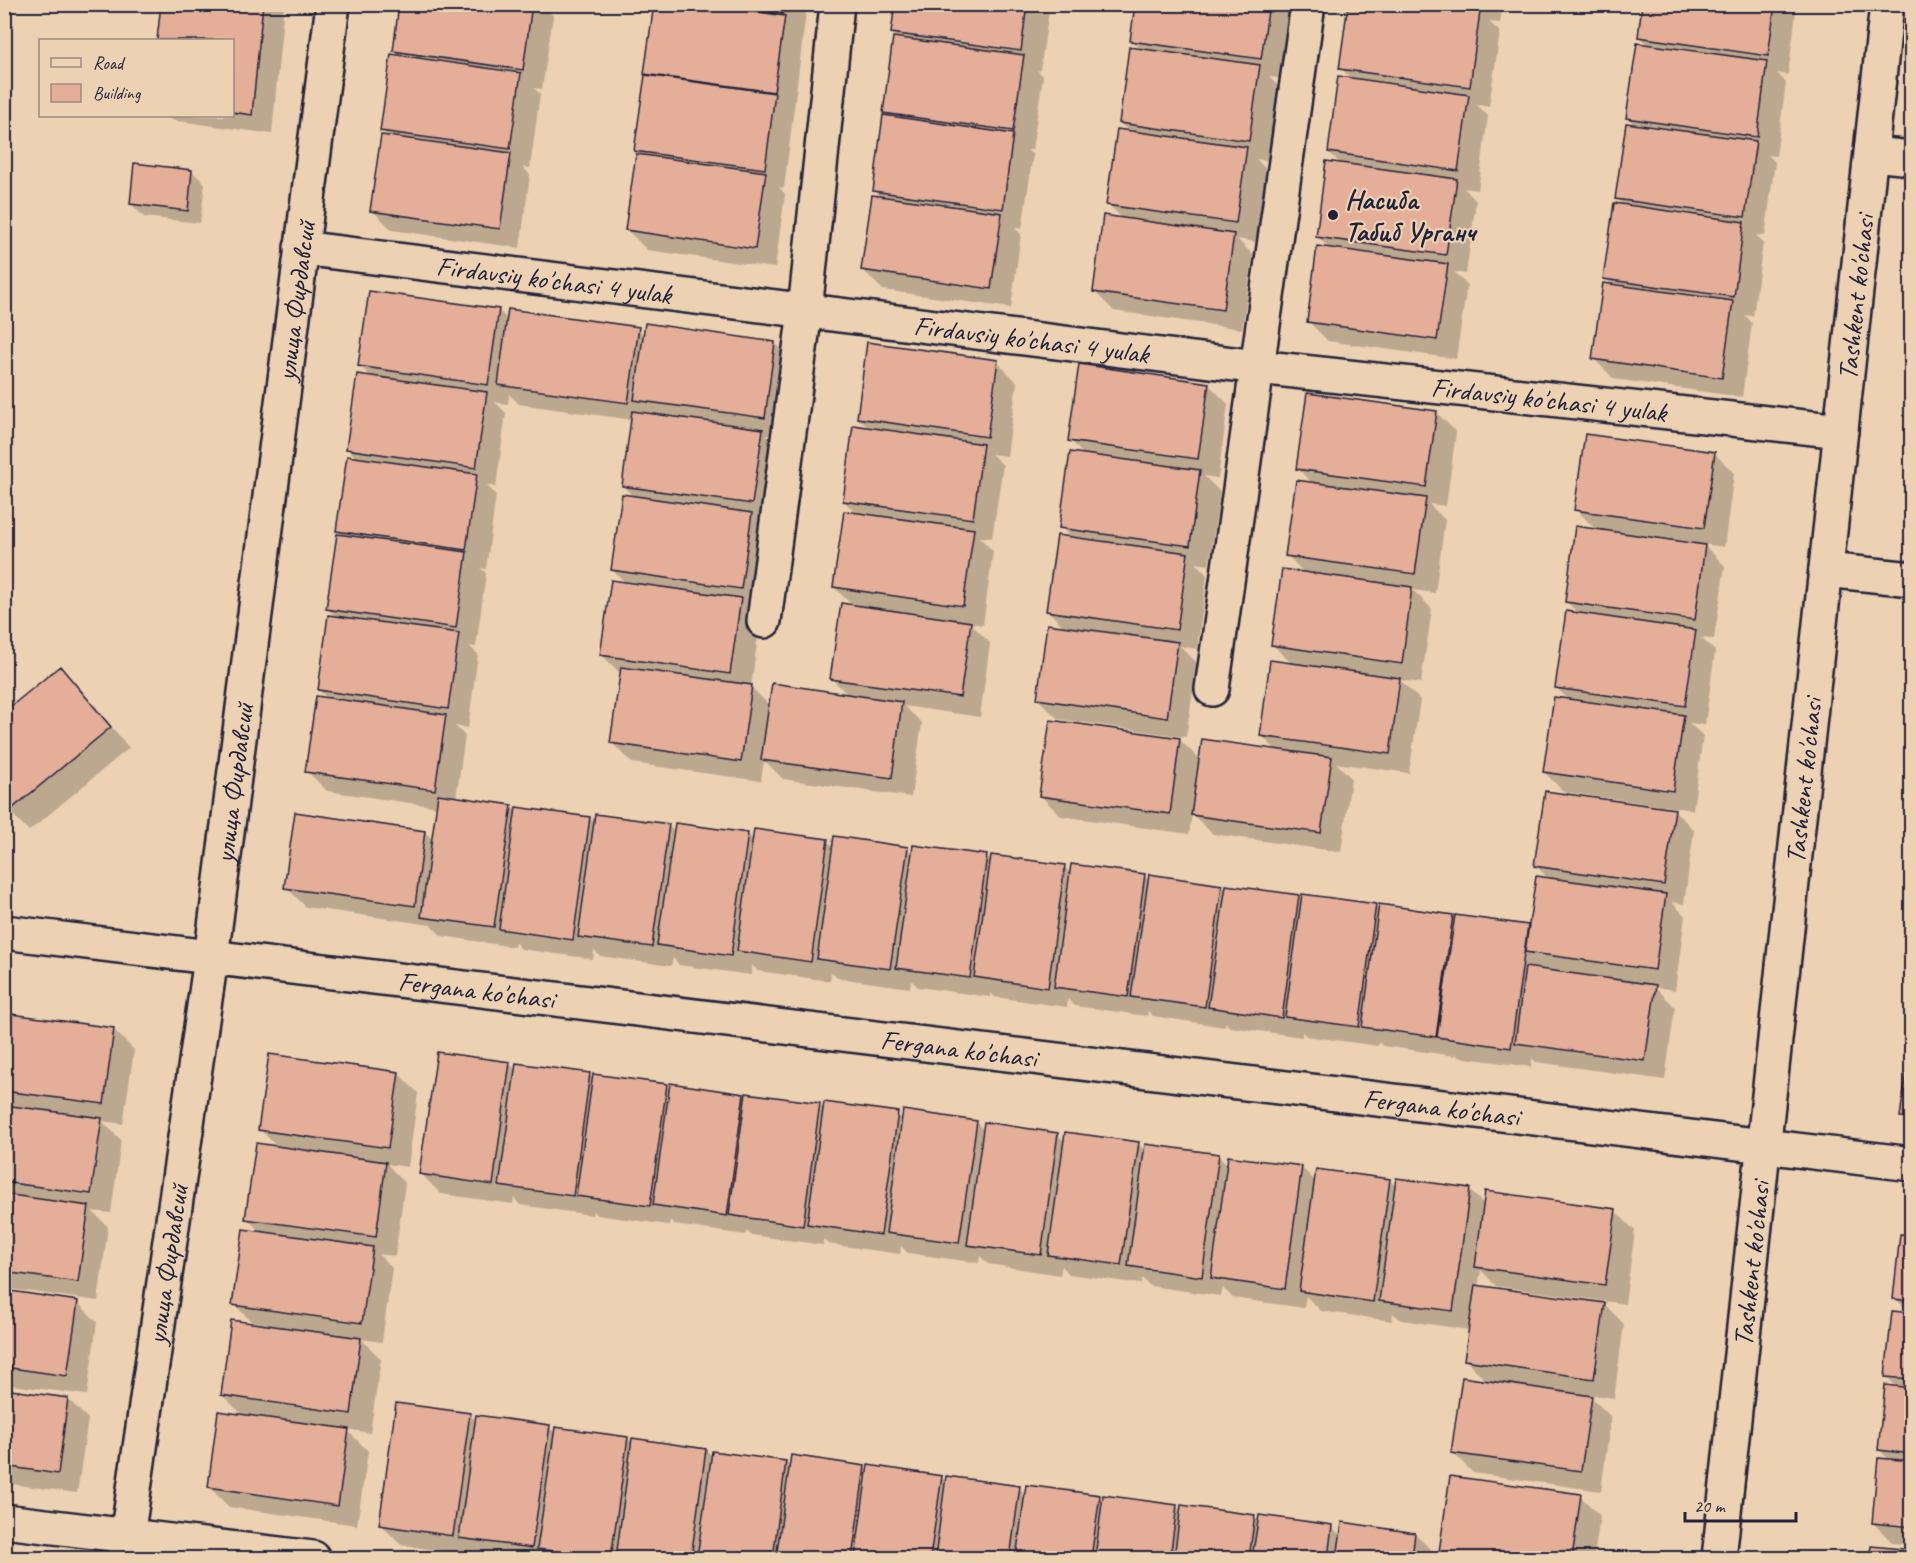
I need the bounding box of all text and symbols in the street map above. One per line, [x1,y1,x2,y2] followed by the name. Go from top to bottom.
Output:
[39,39,234,117] legend
[93,52,126,74] text: Road
[93,82,142,104] text: Building
[1345,182,1478,249] place label: Насиба Табиб Урганч
[1326,208,1340,222] marker: Насиба Табиб Урганч
[1829,209,1882,382] street label: Tashkent ko'chasi
[267,217,323,385] street label: улица Фирдавсий
[435,248,675,312] street label: Firdavsiy ko'chasi 4 yulak
[912,307,1152,371] street label: Firdavsiy ko'chasi 4 yulak
[1430,369,1670,429] street label: Firdavsiy ko'chasi 4 yulak
[1777,692,1830,865] street label: Tashkent ko'chasi
[206,699,261,867] street label: улица Фирдавсий
[396,963,560,1017] street label: Fergana ko'chasi
[879,1021,1043,1075] street label: Fergana ko'chasi
[1361,1080,1525,1134] street label: Fergana ko'chasi
[1724,1176,1778,1348] street label: Tashkent ko'chasi
[137,1181,196,1348] street label: улица Фирдавсий
[1685,1485,1796,1523] scale bar
[1694,1495,1727,1517] text: 20 m

